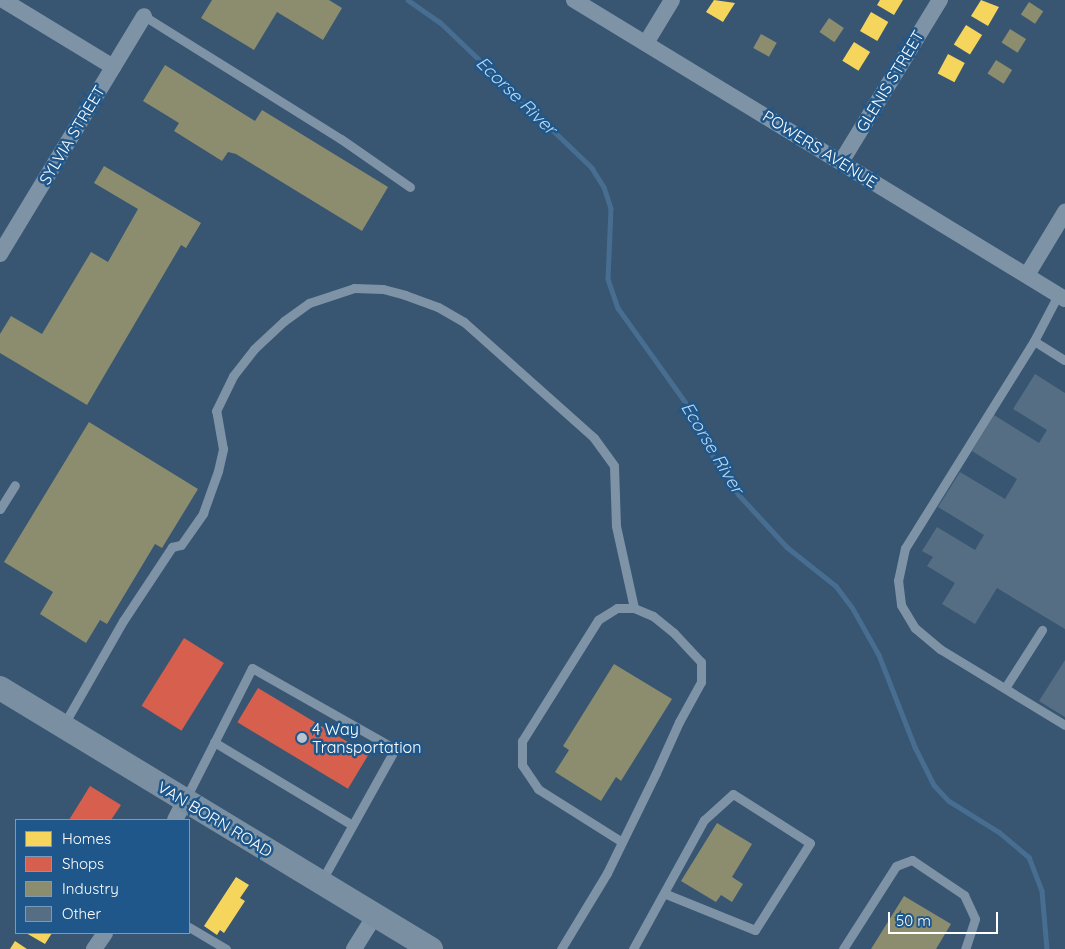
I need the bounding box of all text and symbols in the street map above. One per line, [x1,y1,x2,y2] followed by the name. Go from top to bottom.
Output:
[852,27,928,135] street label: GLENIS STREET
[471,52,561,140] water label: Ecorse River
[35,82,109,188] street label: SYLVIA STREET
[759,106,881,192] street label: POWERS AVENUE
[676,398,748,498] water label: Ecorse River
[312,719,422,757] place label: 4 Way Transportation
[296,732,308,744] marker: 4 Way Transportation
[154,777,276,861] street label: VAN BORN ROAD
[15,819,190,934] legend
[62,829,111,848] text: Homes
[62,854,104,873] text: Shops
[62,879,119,898] text: Industry
[890,902,1000,934] scale bar
[62,904,101,923] text: Other
[896,911,931,930] text: 50 m

